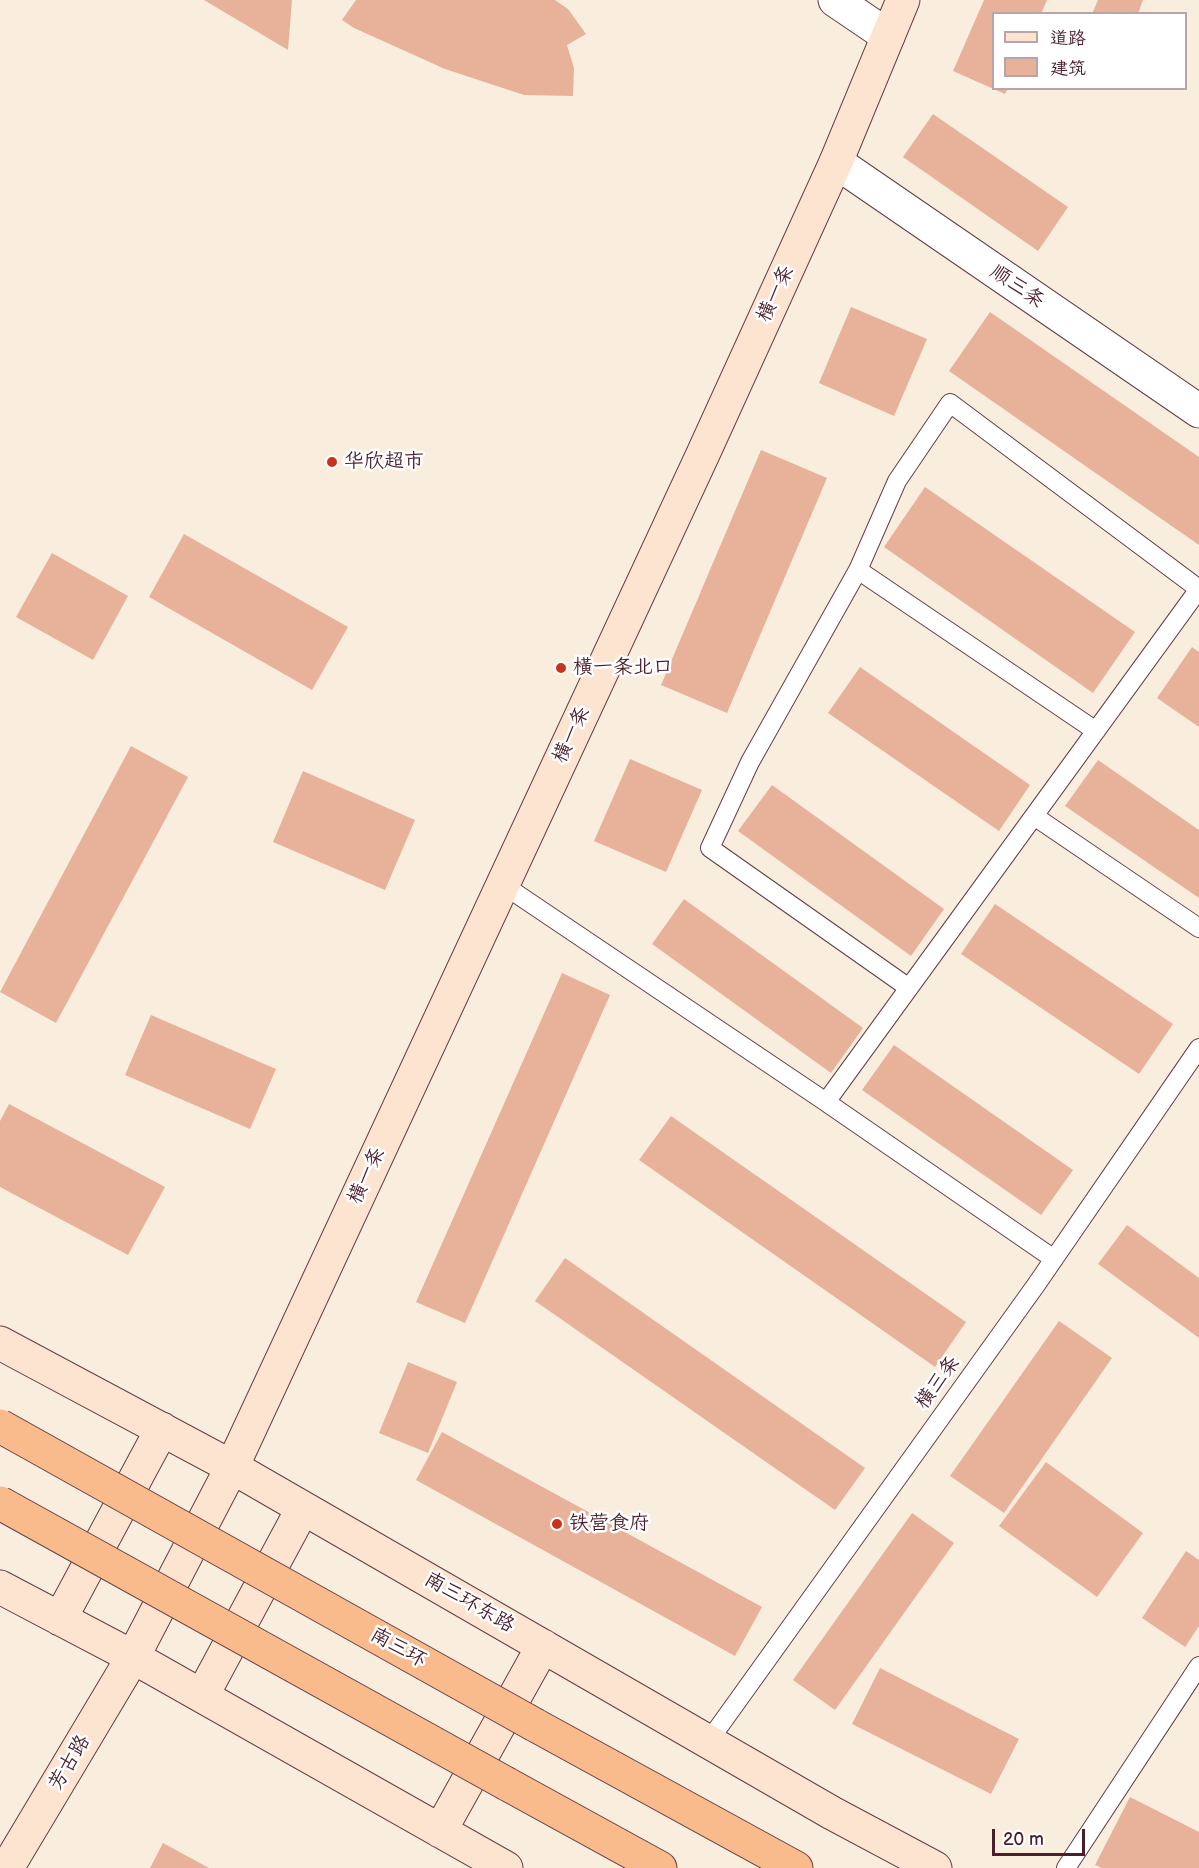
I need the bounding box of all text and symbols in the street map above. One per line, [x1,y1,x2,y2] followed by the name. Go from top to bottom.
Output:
[992,12,1187,90] legend
[1050,28,1086,49] text: 道路
[1050,58,1086,79] text: 建筑
[985,260,1049,314] street label: 顺三条
[752,262,800,326] street label: 横一条
[344,450,424,474] place label: 华欣超市
[325,455,339,469] marker: 华欣超市
[573,656,673,680] place label: 横一条北口
[554,661,568,675] marker: 横一条北口
[548,703,596,767] street label: 横一条
[343,1144,391,1208] street label: 横一条
[911,1352,965,1414] street label: 横三条
[569,1512,649,1536] place label: 铁营食府
[550,1517,564,1531] marker: 铁营食府
[420,1568,518,1638] street label: 南三环东路
[366,1623,430,1673] street label: 南三环
[44,1731,96,1795] street label: 芳古路
[995,1817,1088,1855] scale bar
[1003,1829,1044,1850] text: 20 m

